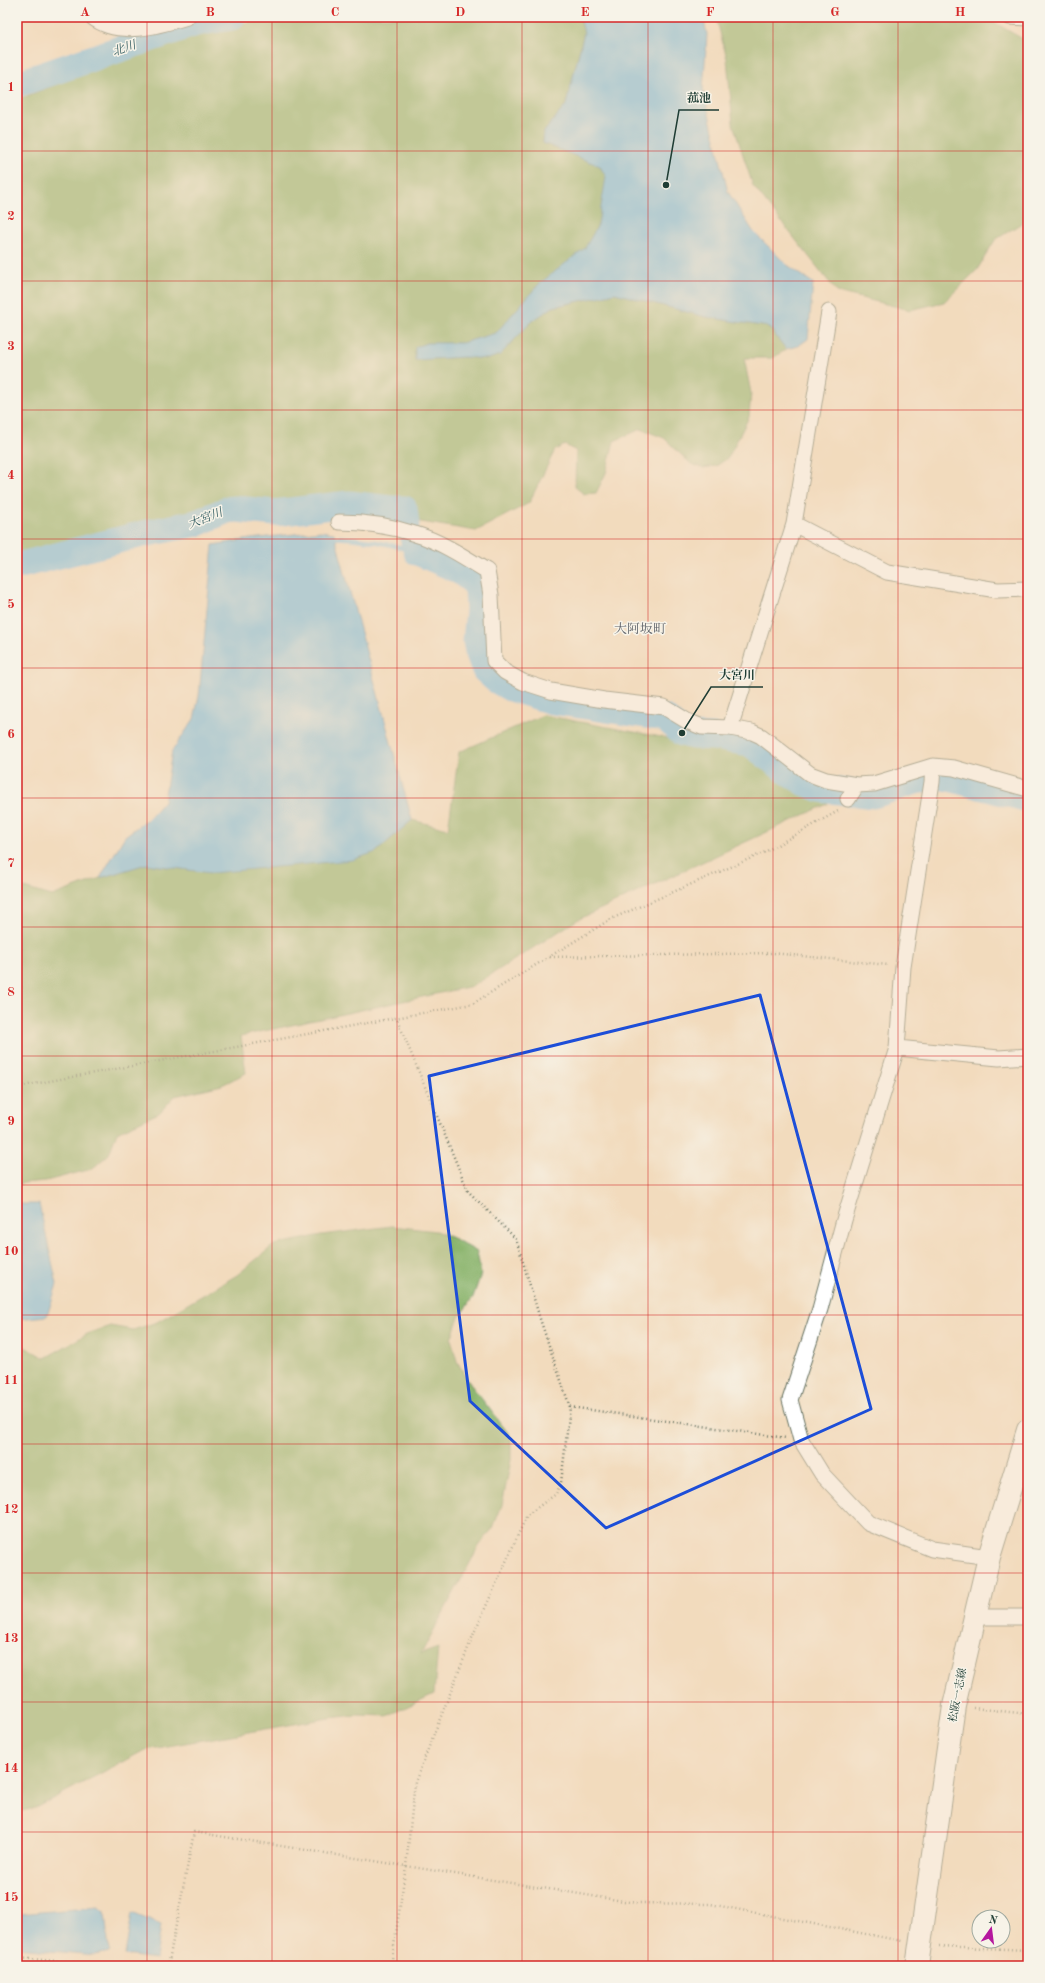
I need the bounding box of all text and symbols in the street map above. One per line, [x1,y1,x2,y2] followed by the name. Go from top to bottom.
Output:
[80,6,90,19] text: A
[205,6,215,19] text: B
[331,6,339,19] text: C
[455,6,465,19] text: D
[581,6,590,19] text: E
[706,6,715,19] text: F
[830,6,840,19] text: G
[955,6,966,19] text: H
[111,38,140,59] water label: 北川
[7,81,15,94] text: 1
[679,86,719,110] callout: 菰池
[687,91,711,105] text: 菰池
[7,210,15,223] text: 2
[7,340,15,353] text: 3
[7,469,15,482] text: 4
[186,504,226,531] water label: 大宮川
[7,598,15,611] text: 5
[614,622,666,636] district label: 大阿坂町
[711,663,763,687] callout: 大宮川
[719,668,755,682] text: 大宮川
[7,728,15,741] text: 6
[7,857,15,870] text: 7
[7,986,15,999] text: 8
[7,1115,15,1128] text: 9
[3,1245,19,1258] text: 10
[3,1374,19,1387] text: 11
[3,1503,19,1516] text: 12
[3,1632,19,1645] text: 13
[946,1667,969,1723] street label: 松阪一志線
[3,1762,19,1775] text: 14
[3,1891,19,1904] text: 15
[971,1909,1011,1949] north arrow
[988,1914,999,1927] text: N

